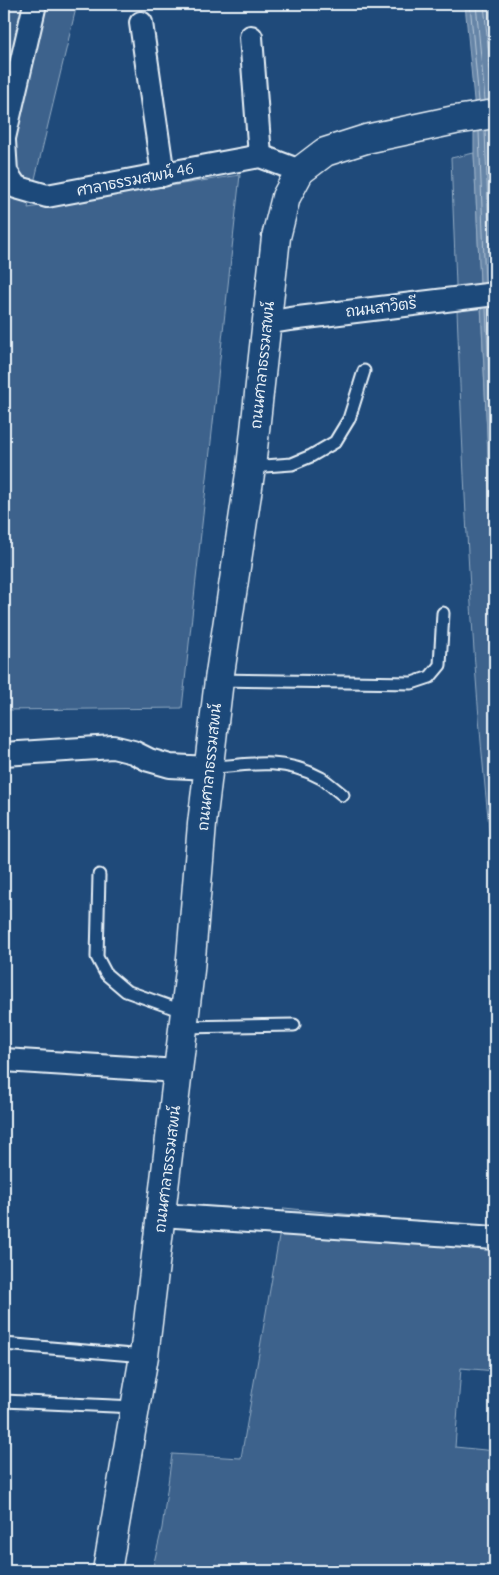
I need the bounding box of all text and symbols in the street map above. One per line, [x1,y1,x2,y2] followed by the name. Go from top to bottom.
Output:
[75,158,195,200] street label: ศาลาธรรมสพน์ 46
[344,293,418,321] street label: ถนนสาวิตรี
[246,300,278,430] street label: ถนนศาลาธรรมสพน์
[193,702,225,832] street label: ถนนศาลาธรรมสพน์
[150,1104,184,1234] street label: ถนนศาลาธรรมสพน์

